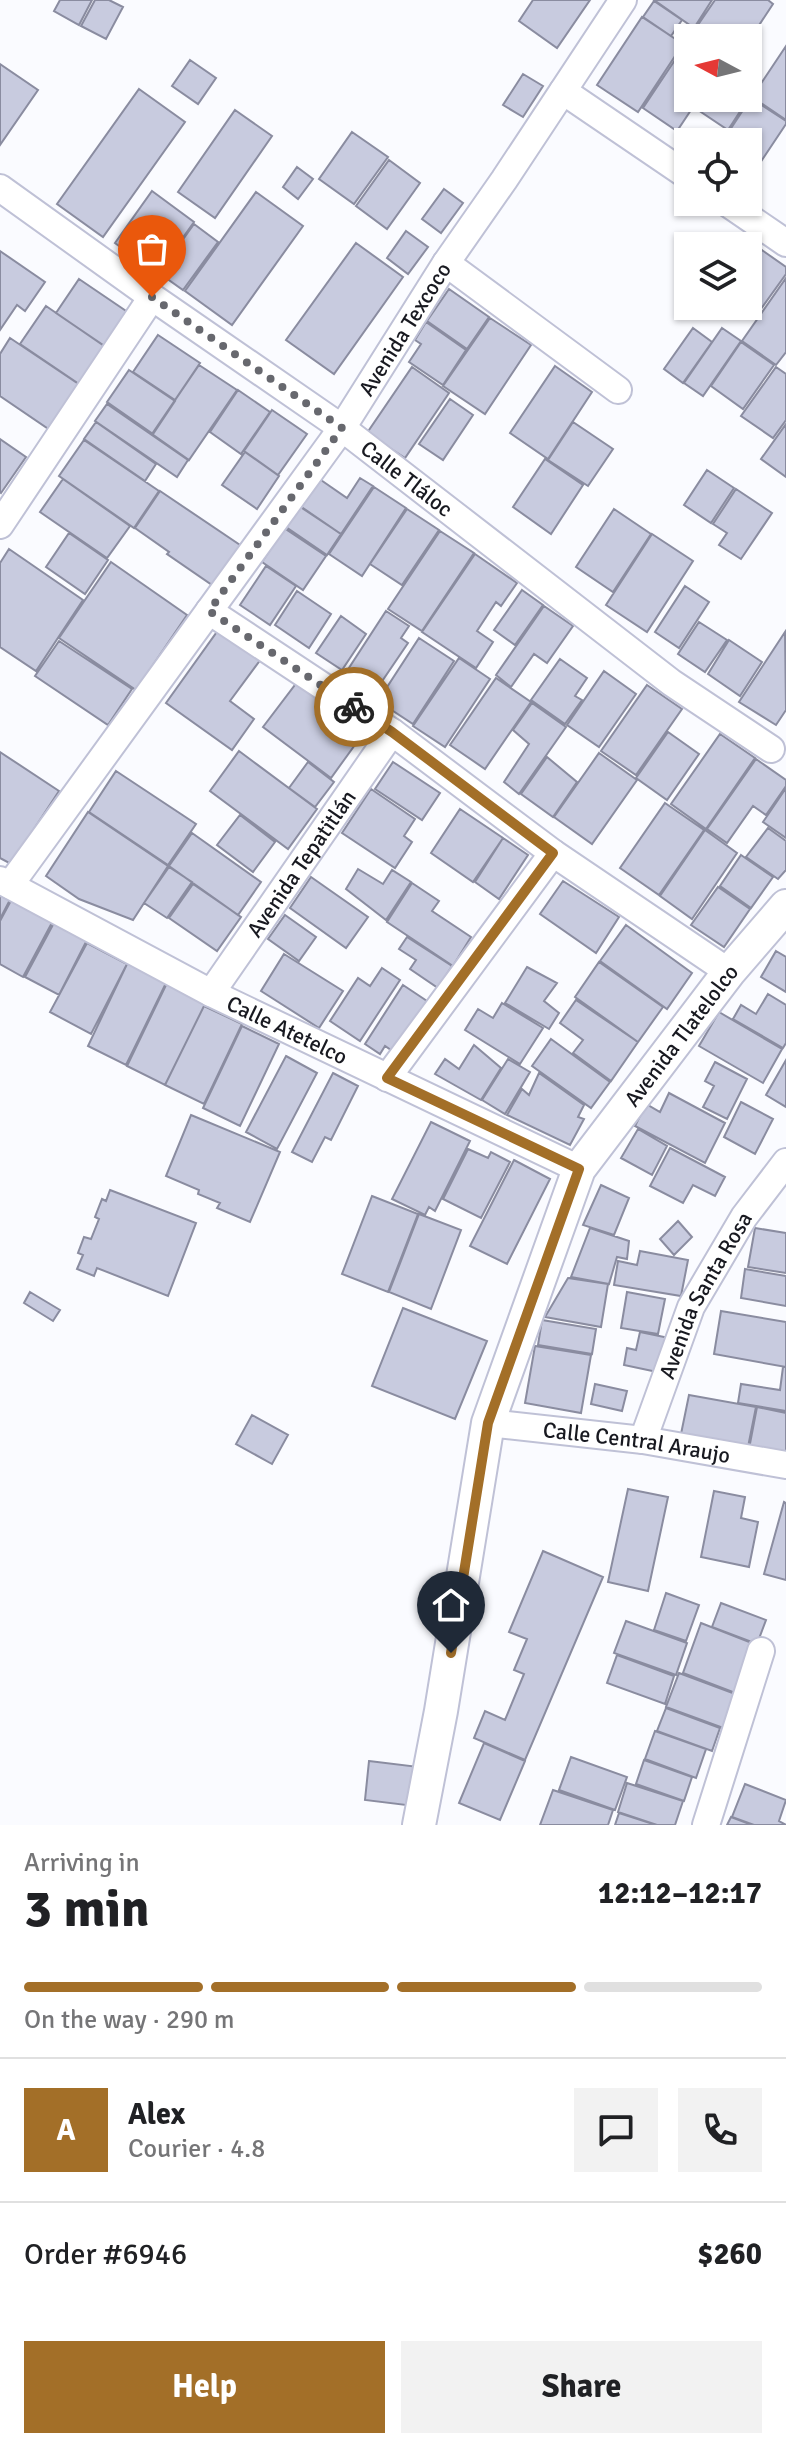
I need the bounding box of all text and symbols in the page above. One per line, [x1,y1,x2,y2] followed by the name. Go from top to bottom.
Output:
[674,24,762,112] north arrow
[674,24,762,320] map controls
[674,128,762,216] button: locate
[118,215,186,297] pin
[130,227,174,271] icon: bag
[674,232,762,320] button: layers
[352,257,457,401] street label: Avenida Texcoco
[356,434,458,522] street label: Calle Tláloc
[314,667,394,747] courier
[332,685,376,729] icon: bike
[241,784,361,942] street label: Avenida Tepatitlán
[618,958,744,1112] street label: Avenida Tlatelolco
[223,989,352,1070] street label: Calle Atetelco
[653,1207,758,1382] street label: Avenida Santa Rosa
[542,1416,733,1469] street label: Calle Central Araujo
[417,1571,485,1653] pin
[429,1583,473,1627] icon: home
[24,1847,140,1879] text: Arriving in
[598,1875,762,1912] text: 12:12–12:17
[24,1877,150,1941] text: 3 min
[24,2004,234,2036] text: On the way · 290 m
[574,2088,658,2172] button: chat
[678,2088,762,2172] button: phone
[128,2096,185,2133] text: Alex
[56,2112,76,2149] text: A
[128,2133,265,2165] text: Courier · 4.8
[24,2236,187,2273] text: Order #6946
[697,2236,762,2273] text: $260
[24,2341,385,2433] button: Help
[401,2341,762,2433] button: Share

